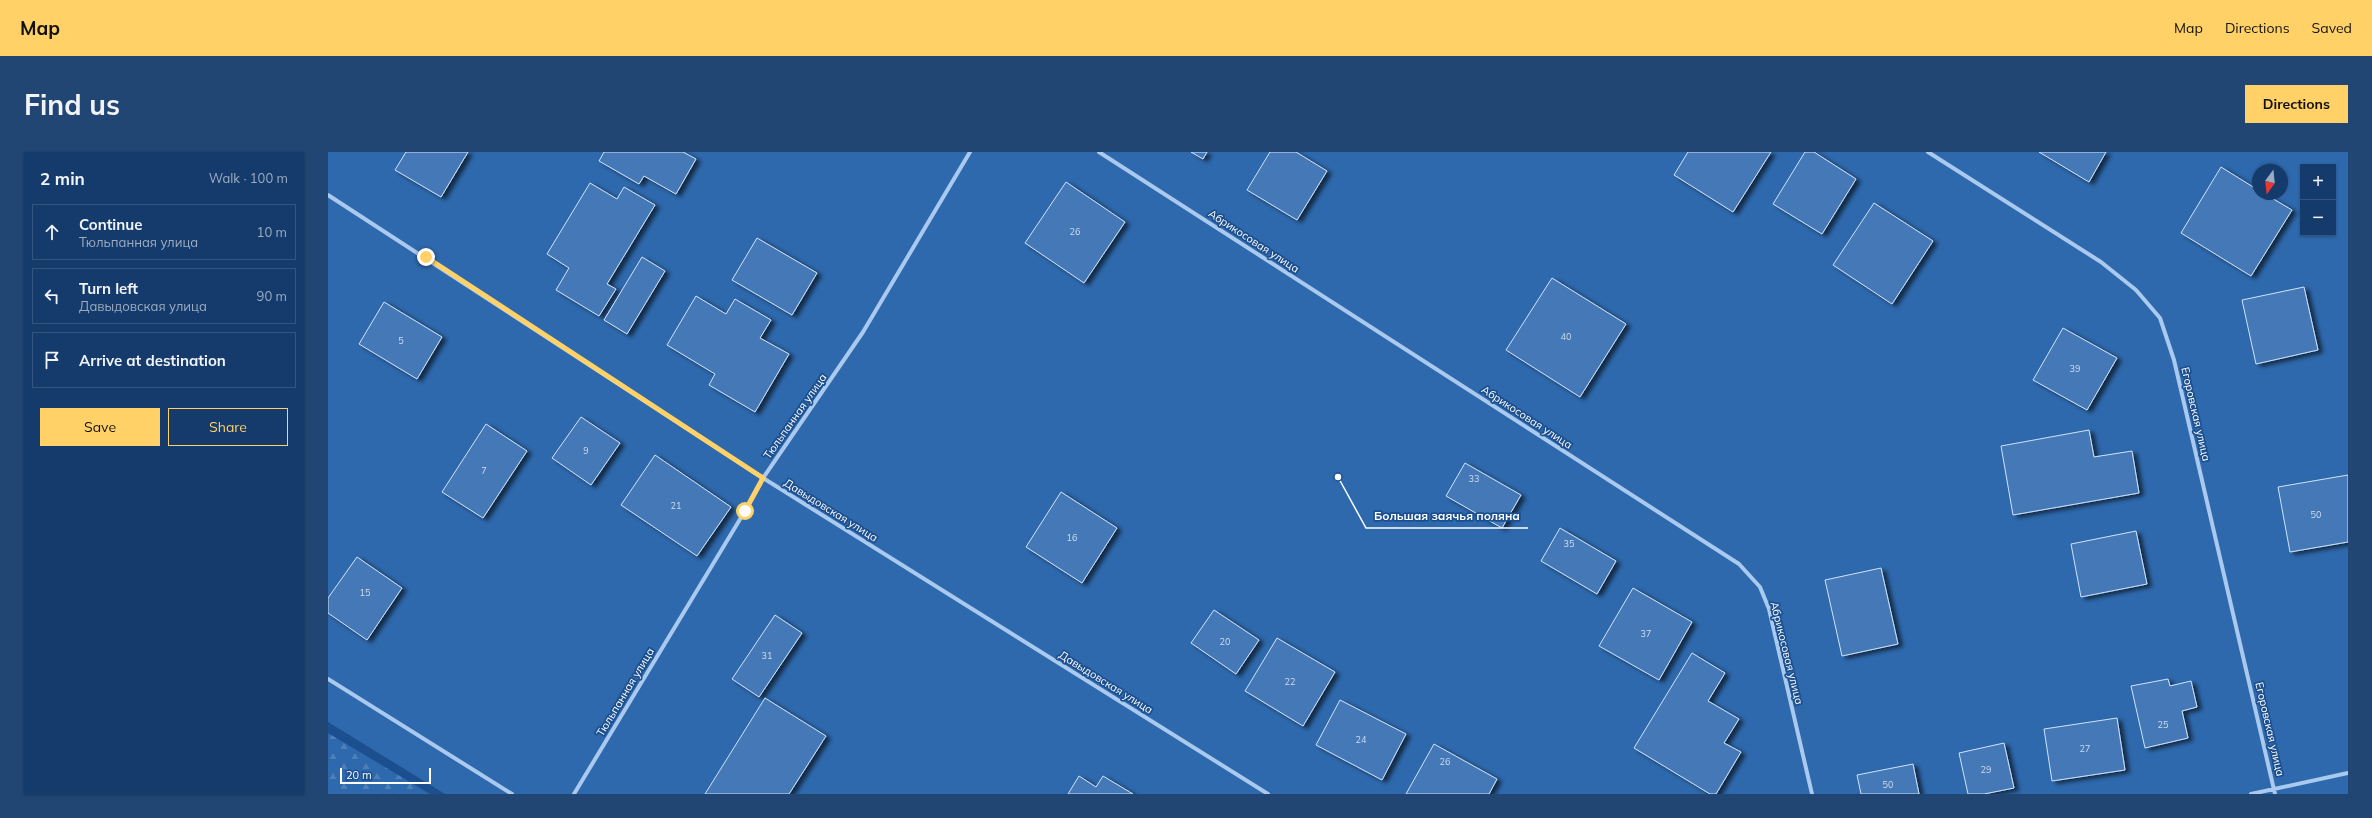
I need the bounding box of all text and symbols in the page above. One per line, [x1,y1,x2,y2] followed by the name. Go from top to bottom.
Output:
[20,16,60,40] text: Map
[2174,19,2203,37] text: Map
[2225,19,2290,37] text: Directions
[2312,19,2352,37] text: Saved
[2245,85,2348,123] button: Directions
[24,87,120,122] text: Find us
[2252,164,2288,200] north arrow
[2300,164,2336,236] map controls
[2300,164,2336,200] button: +
[40,168,85,189] text: 2 min
[209,170,288,186] text: Walk · 100 m
[2300,200,2336,236] button: −
[1206,206,1302,276] street label: Абрикосовая улица
[79,215,142,234] text: Continue
[41,221,63,243] icon: ahead
[257,224,287,240] text: 10 m
[1070,226,1080,237] house number: 26
[79,234,198,250] text: Тюльпанная улица
[417,248,435,266] route end
[79,279,138,298] text: Turn left
[41,285,63,307] icon: left
[257,288,287,304] text: 90 m
[79,298,207,314] text: Давыдовская улица
[1561,331,1571,342] house number: 40
[398,335,404,346] house number: 5
[41,349,63,371] icon: arrive
[79,351,226,370] text: Arrive at destination
[2070,363,2080,374] house number: 39
[2178,366,2214,462] street label: Егоровская улица
[760,371,830,461] street label: Тюльпанная улица
[1479,382,1575,452] street label: Абрикосовая улица
[40,408,160,446] button: Save
[168,408,288,446] button: Share
[583,445,589,456] house number: 9
[481,465,487,476] house number: 7
[1469,473,1479,484] house number: 33
[781,475,881,545] street label: Давыдовская улица
[671,500,681,511] house number: 21
[736,502,754,520] route start
[1366,504,1528,528] callout: Большая заячья поляна
[1374,508,1520,523] text: Большая заячья поляна
[2311,509,2321,520] house number: 50
[1067,532,1077,543] house number: 16
[1564,538,1575,549] house number: 35
[360,587,371,598] house number: 15
[1767,600,1807,706] street label: Абрикосовая улица
[1641,628,1651,639] house number: 37
[1220,636,1230,647] house number: 20
[593,645,657,739] street label: Тюльпанная улица
[1056,647,1156,717] street label: Давыдовская улица
[762,650,772,661] house number: 31
[1285,676,1295,687] house number: 22
[2252,681,2288,777] street label: Егоровская улица
[2158,719,2169,730] house number: 25
[1356,734,1367,745] house number: 24
[2080,743,2090,754] house number: 27
[1440,756,1450,767] house number: 26
[1981,764,1991,775] house number: 29
[340,766,431,785] scale bar
[346,768,372,782] text: 20 m
[1883,779,1893,790] house number: 50

